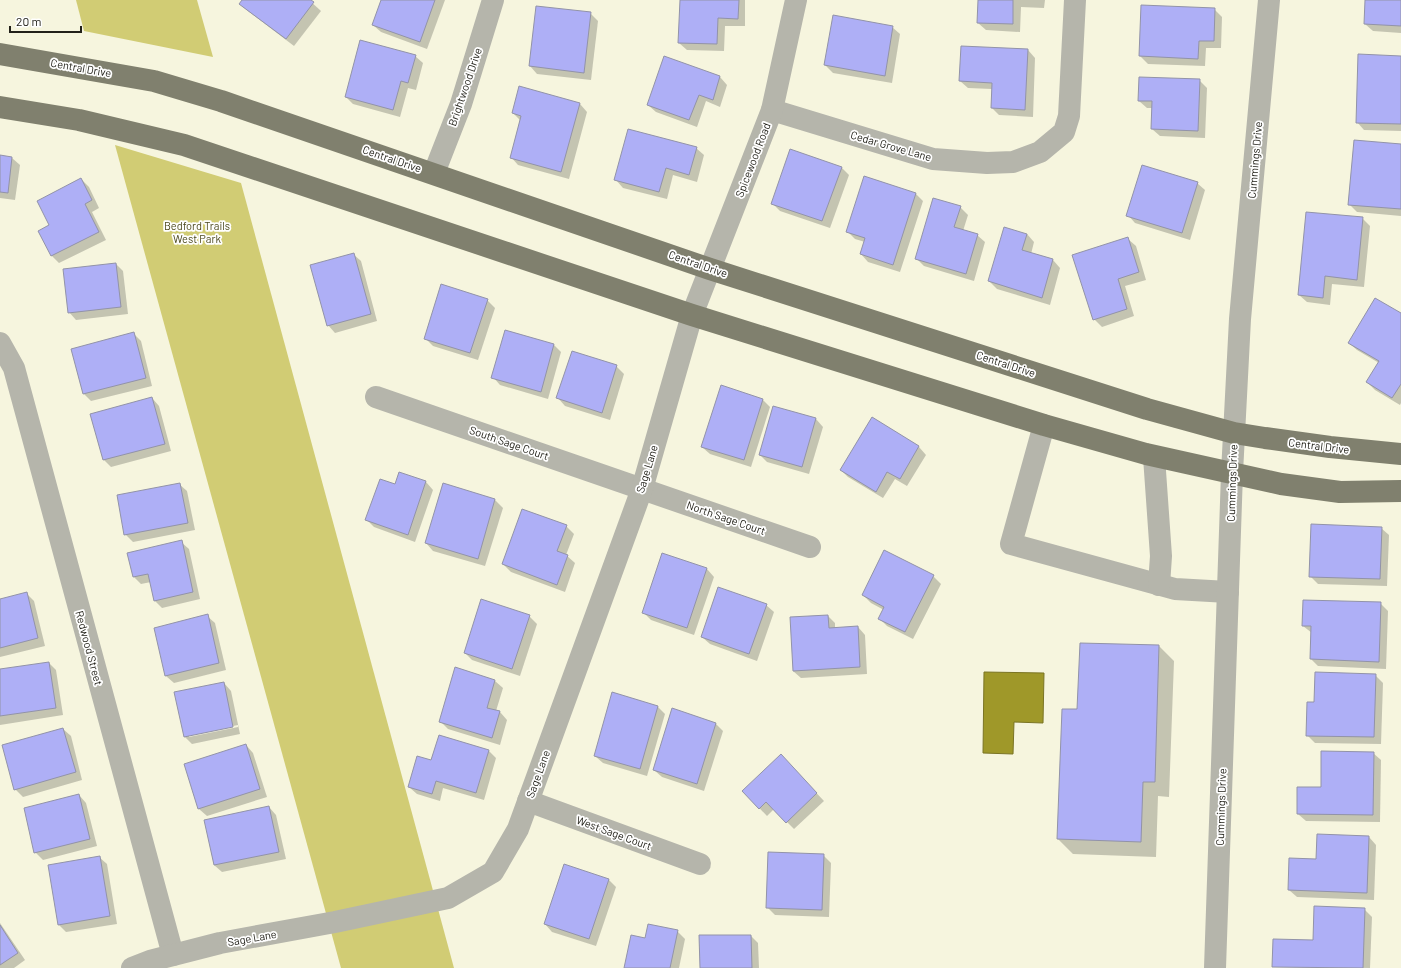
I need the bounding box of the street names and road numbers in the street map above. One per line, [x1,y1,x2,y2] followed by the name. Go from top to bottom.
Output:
[445,46,484,128] street label: Brightwood Drive
[50,56,113,79] street label: Central Drive
[732,121,773,199] street label: Spicewood Road
[1245,121,1264,199] street label: Cummings Drive
[849,128,933,163] street label: Cedar Grove Lane
[361,142,423,175] street label: Central Drive
[667,247,729,280] street label: Central Drive
[975,348,1037,379] street label: Central Drive
[468,423,551,462] street label: South Sage Court
[1288,435,1350,456] street label: Central Drive
[633,443,660,494] street label: Sage Lane
[1224,444,1239,522] street label: Cummings Drive
[685,498,767,537] street label: North Sage Court
[73,609,106,687] street label: Redwood Street
[523,748,552,799] street label: Sage Lane
[1213,768,1228,846] street label: Cummings Drive
[575,813,654,852] street label: West Sage Court
[226,927,278,948] street label: Sage Lane

